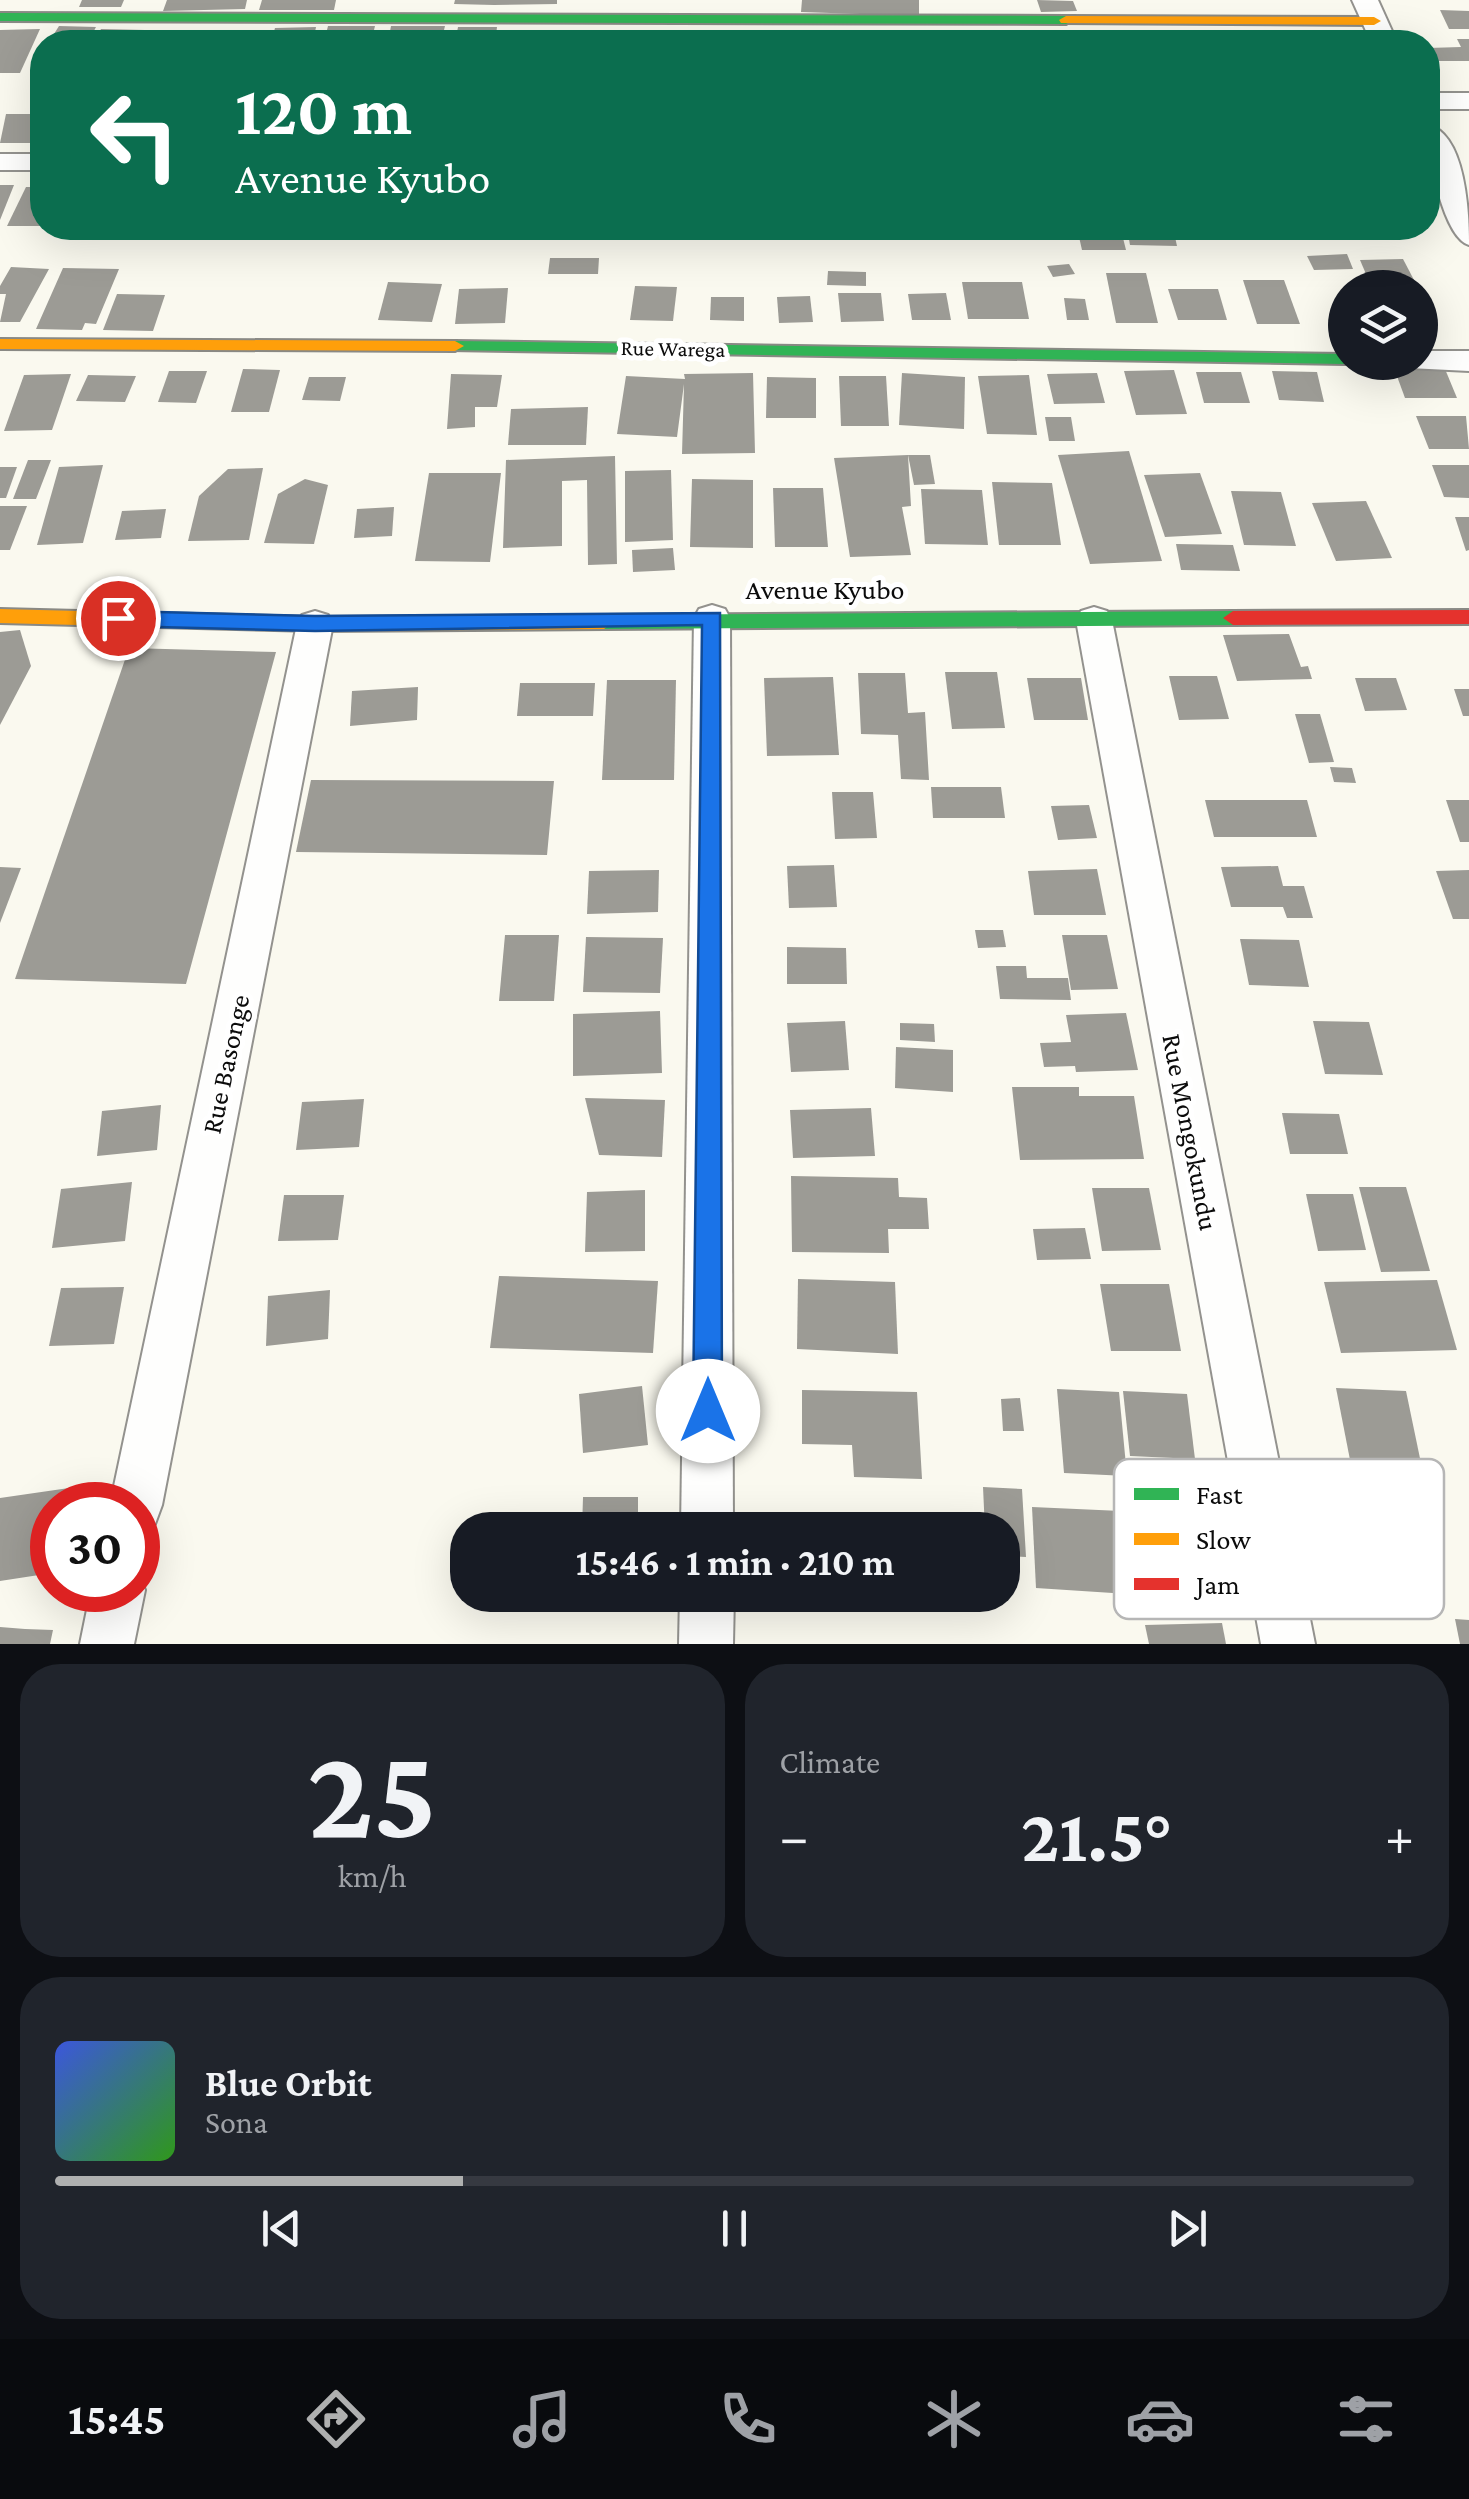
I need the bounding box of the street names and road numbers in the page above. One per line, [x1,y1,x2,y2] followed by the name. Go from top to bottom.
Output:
[621,335,725,362] street label: Rue Warega
[746,574,904,605] street label: Avenue Kyubo
[196,992,255,1137] street label: Rue Basonge
[1156,1031,1225,1233] street label: Rue Mongokundu

